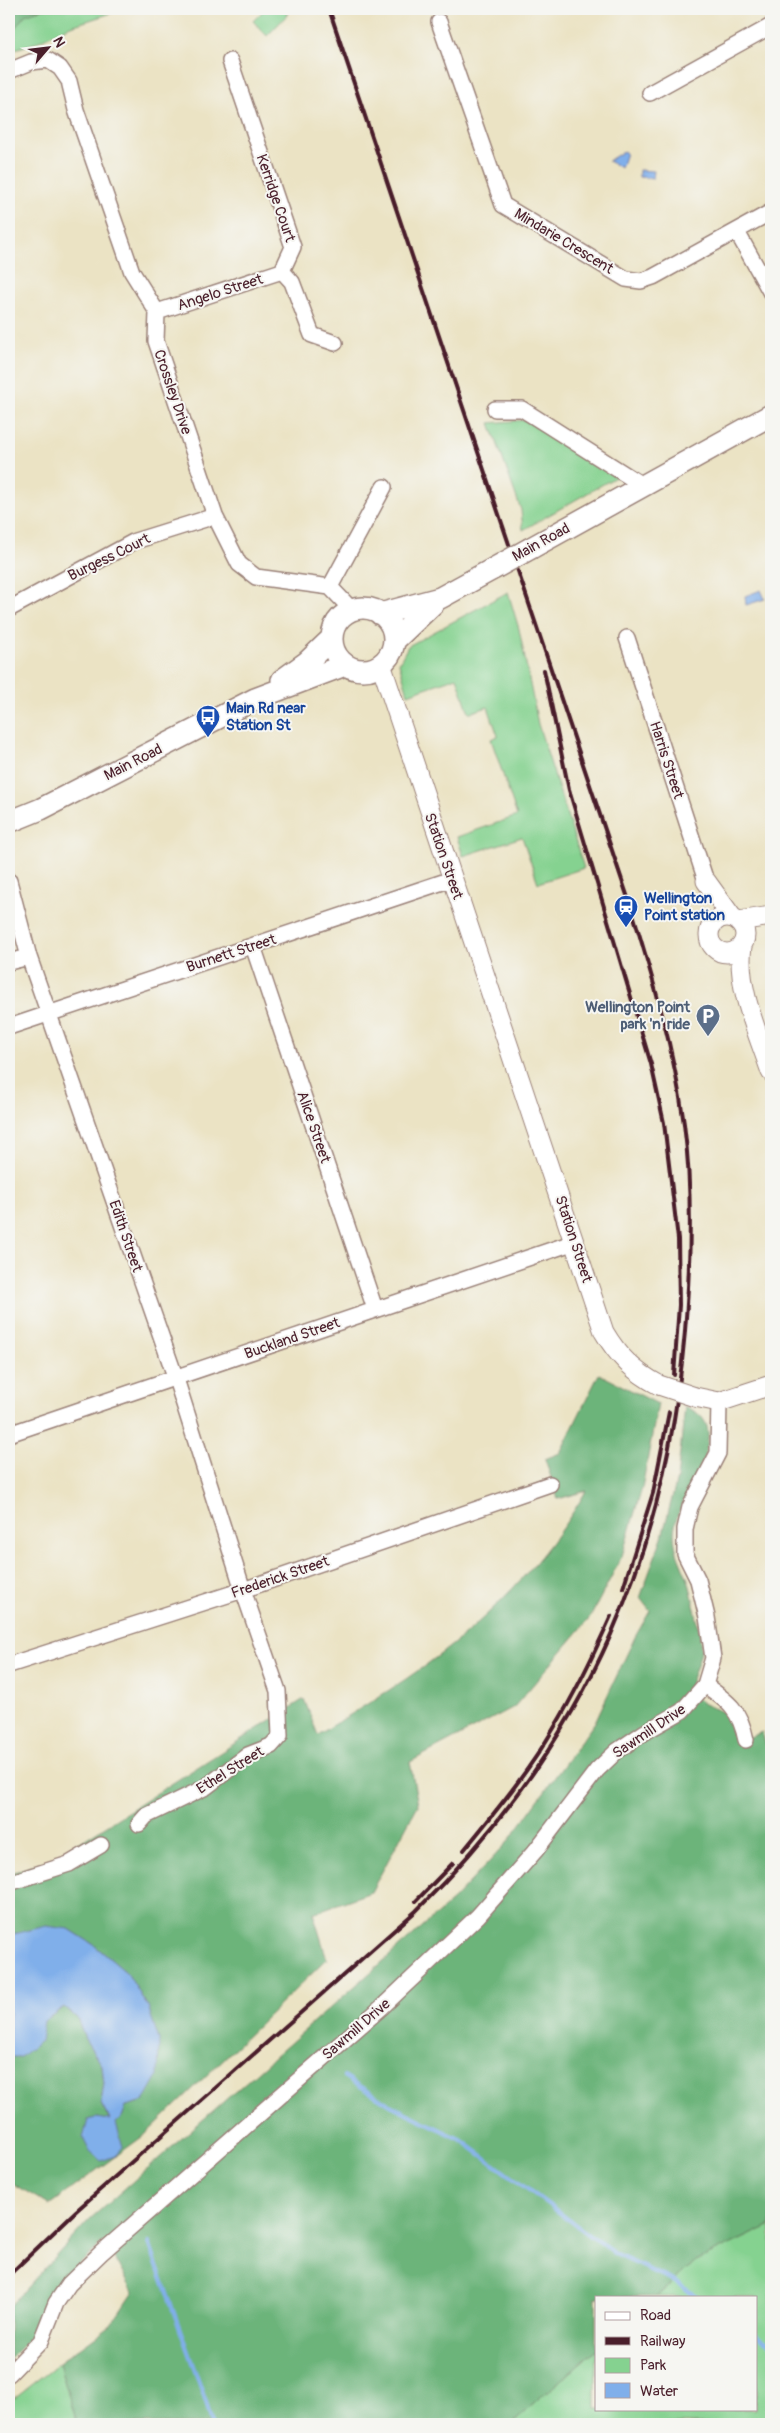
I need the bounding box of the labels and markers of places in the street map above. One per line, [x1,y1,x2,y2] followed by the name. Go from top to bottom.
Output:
[226,699,306,735] place label: Main Rd near Station St
[195,704,221,738] bus stop icon: Main Rd near Station St
[644,889,725,925] place label: Wellington Point station
[613,894,639,928] station icon: Wellington Point station
[585,998,691,1034] place label: Wellington Point park 'n' ride
[695,1003,721,1037] parking icon: Wellington Point park 'n' ride

